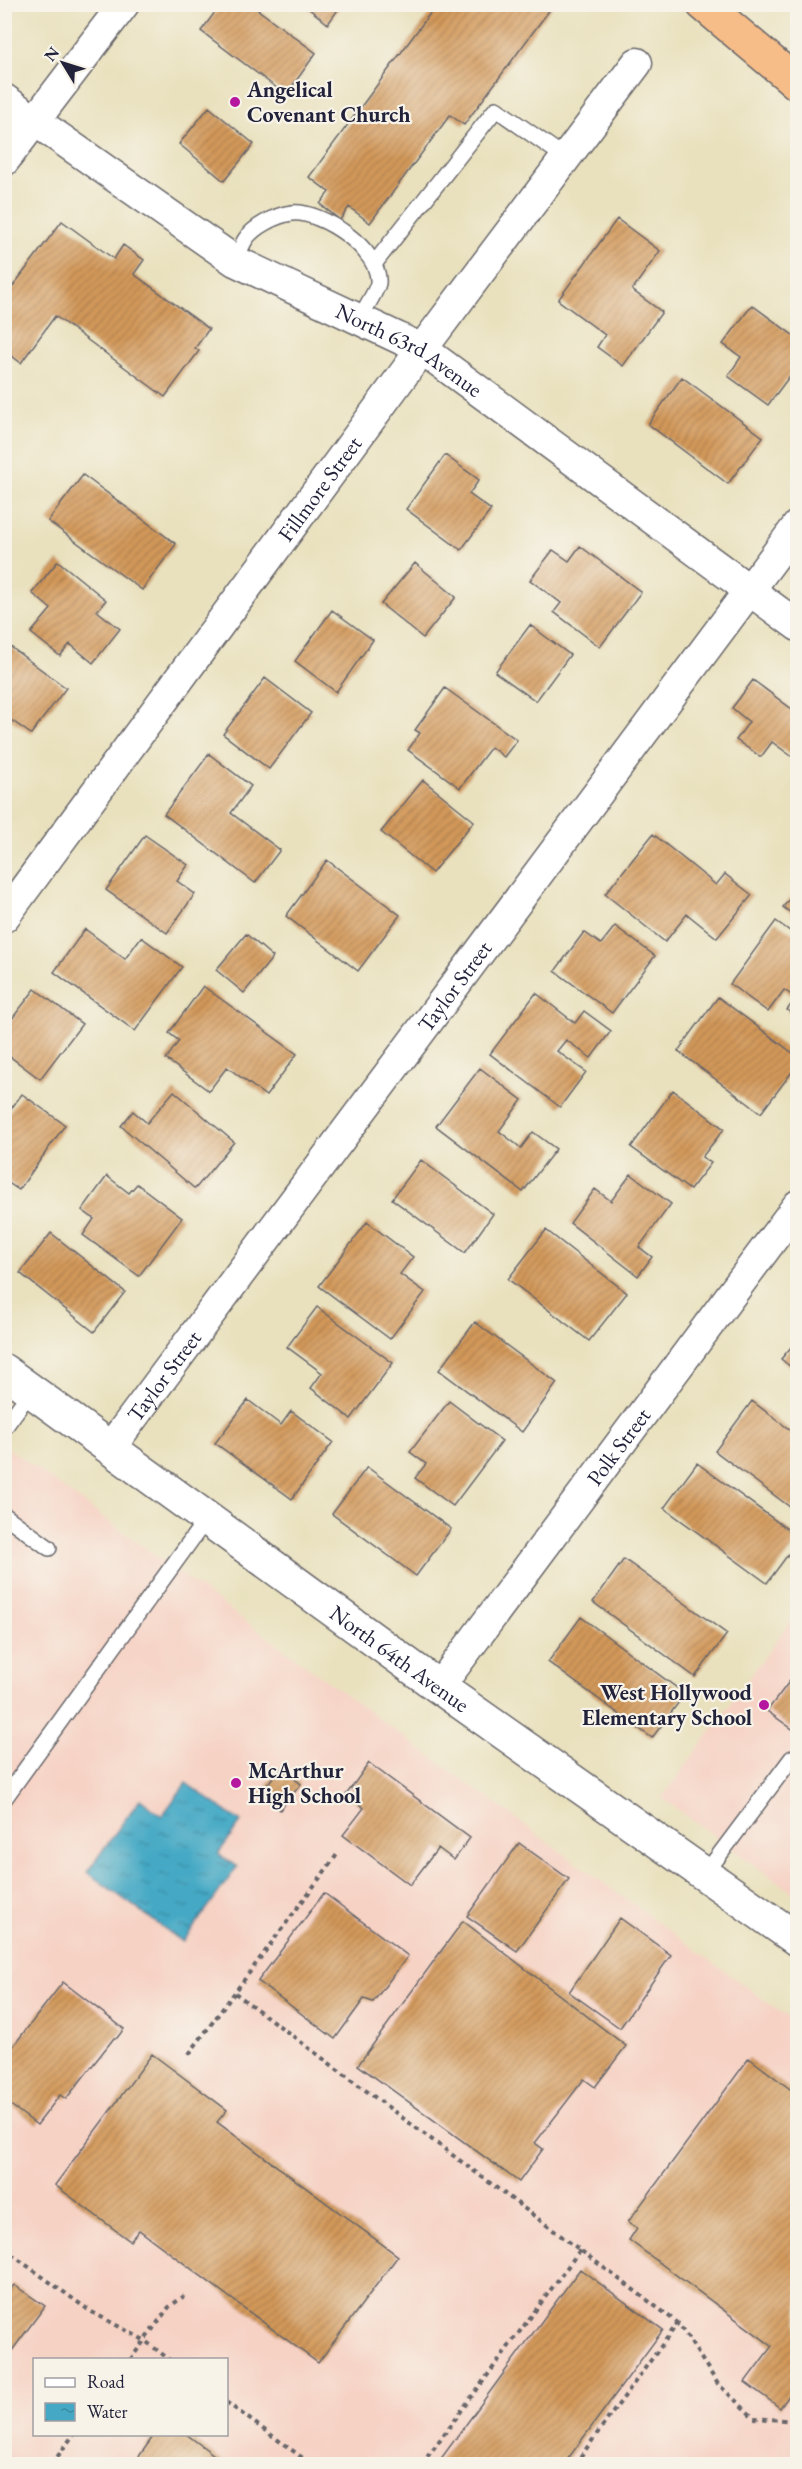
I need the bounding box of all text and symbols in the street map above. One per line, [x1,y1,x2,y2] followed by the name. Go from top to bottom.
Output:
[33,33,93,93] north arrow
[39,42,64,66] text: N
[246,75,410,129] place label: Angelical Covenant Church
[228,95,242,109] marker: Angelical Covenant Church
[331,296,489,404] street label: North 63rd Avenue
[271,430,368,547] street label: Fillmore Street
[411,935,498,1038] street label: Taylor Street
[121,1325,208,1428] street label: Taylor Street
[580,1402,657,1491] street label: Polk Street
[324,1598,475,1719] street label: North 64th Avenue
[582,1678,752,1732] place label: West Hollywood Elementary School
[757,1698,771,1712] marker: West Hollywood Elementary School
[248,1756,361,1810] place label: McArthur High School
[229,1776,243,1790] marker: McArthur High School
[33,2358,228,2436] legend
[87,2370,126,2393] text: Road
[87,2400,128,2423] text: Water

